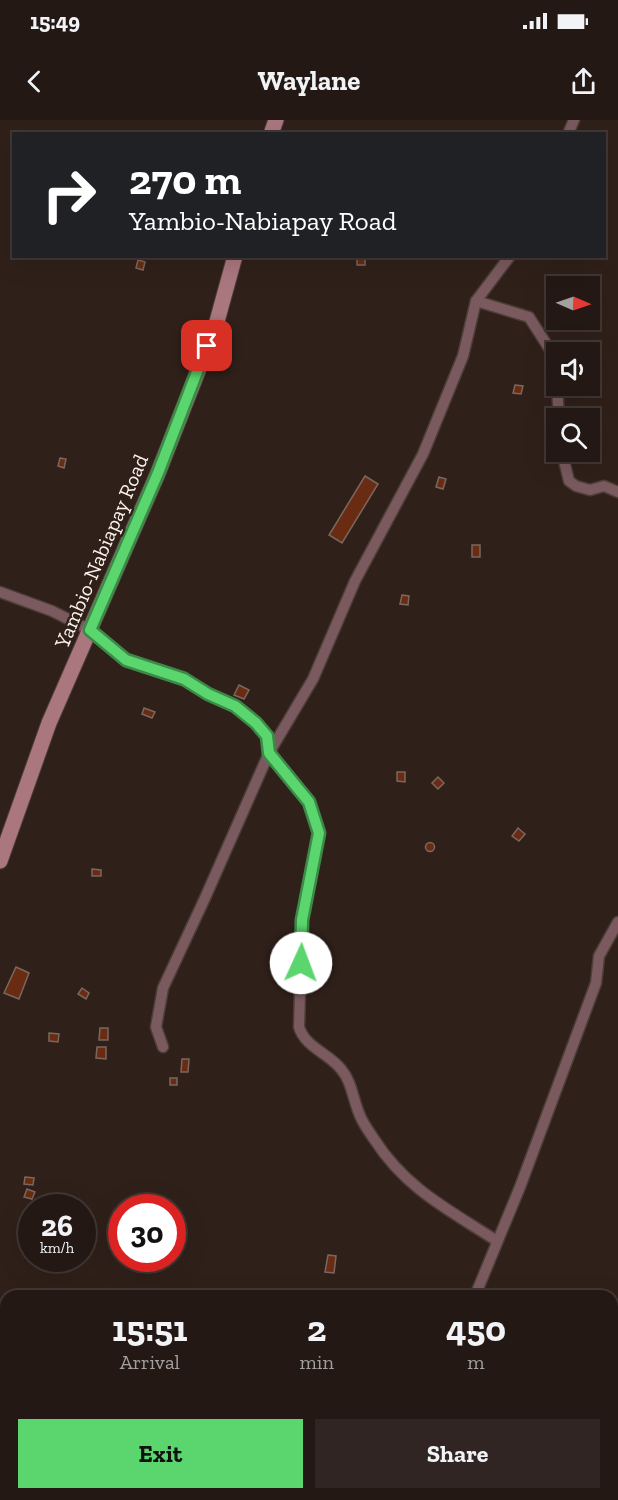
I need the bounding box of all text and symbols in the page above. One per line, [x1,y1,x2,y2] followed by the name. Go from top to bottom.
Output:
[30,8,80,35] text: 15:49
[18,65,51,98] icon: back
[258,65,360,97] text: Waylane
[567,65,600,98] icon: share
[129,154,241,205] text: 270 m
[30,156,108,234] icon: right
[129,205,397,237] text: Yambio-Nabiapay Road
[546,276,600,330] north arrow
[546,276,600,462] map controls
[181,320,232,371] pin
[190,329,223,362] icon: arrive
[546,342,600,396] button: sound
[546,408,600,462] button: search
[48,450,153,653] street label: Yambio-Nabiapay Road
[269,931,333,995] position arrow
[108,1194,186,1272] speed limit sign: 30
[41,1208,73,1244] text: 26
[40,1239,74,1257] text: km/h
[112,1307,188,1350] text: 15:51
[307,1307,326,1350] text: 2
[446,1307,506,1350] text: 450
[120,1350,180,1374] text: Arrival
[300,1350,334,1374] text: min
[467,1350,485,1374] text: m
[18,1419,303,1488] button: Exit
[315,1419,600,1488] button: Share

